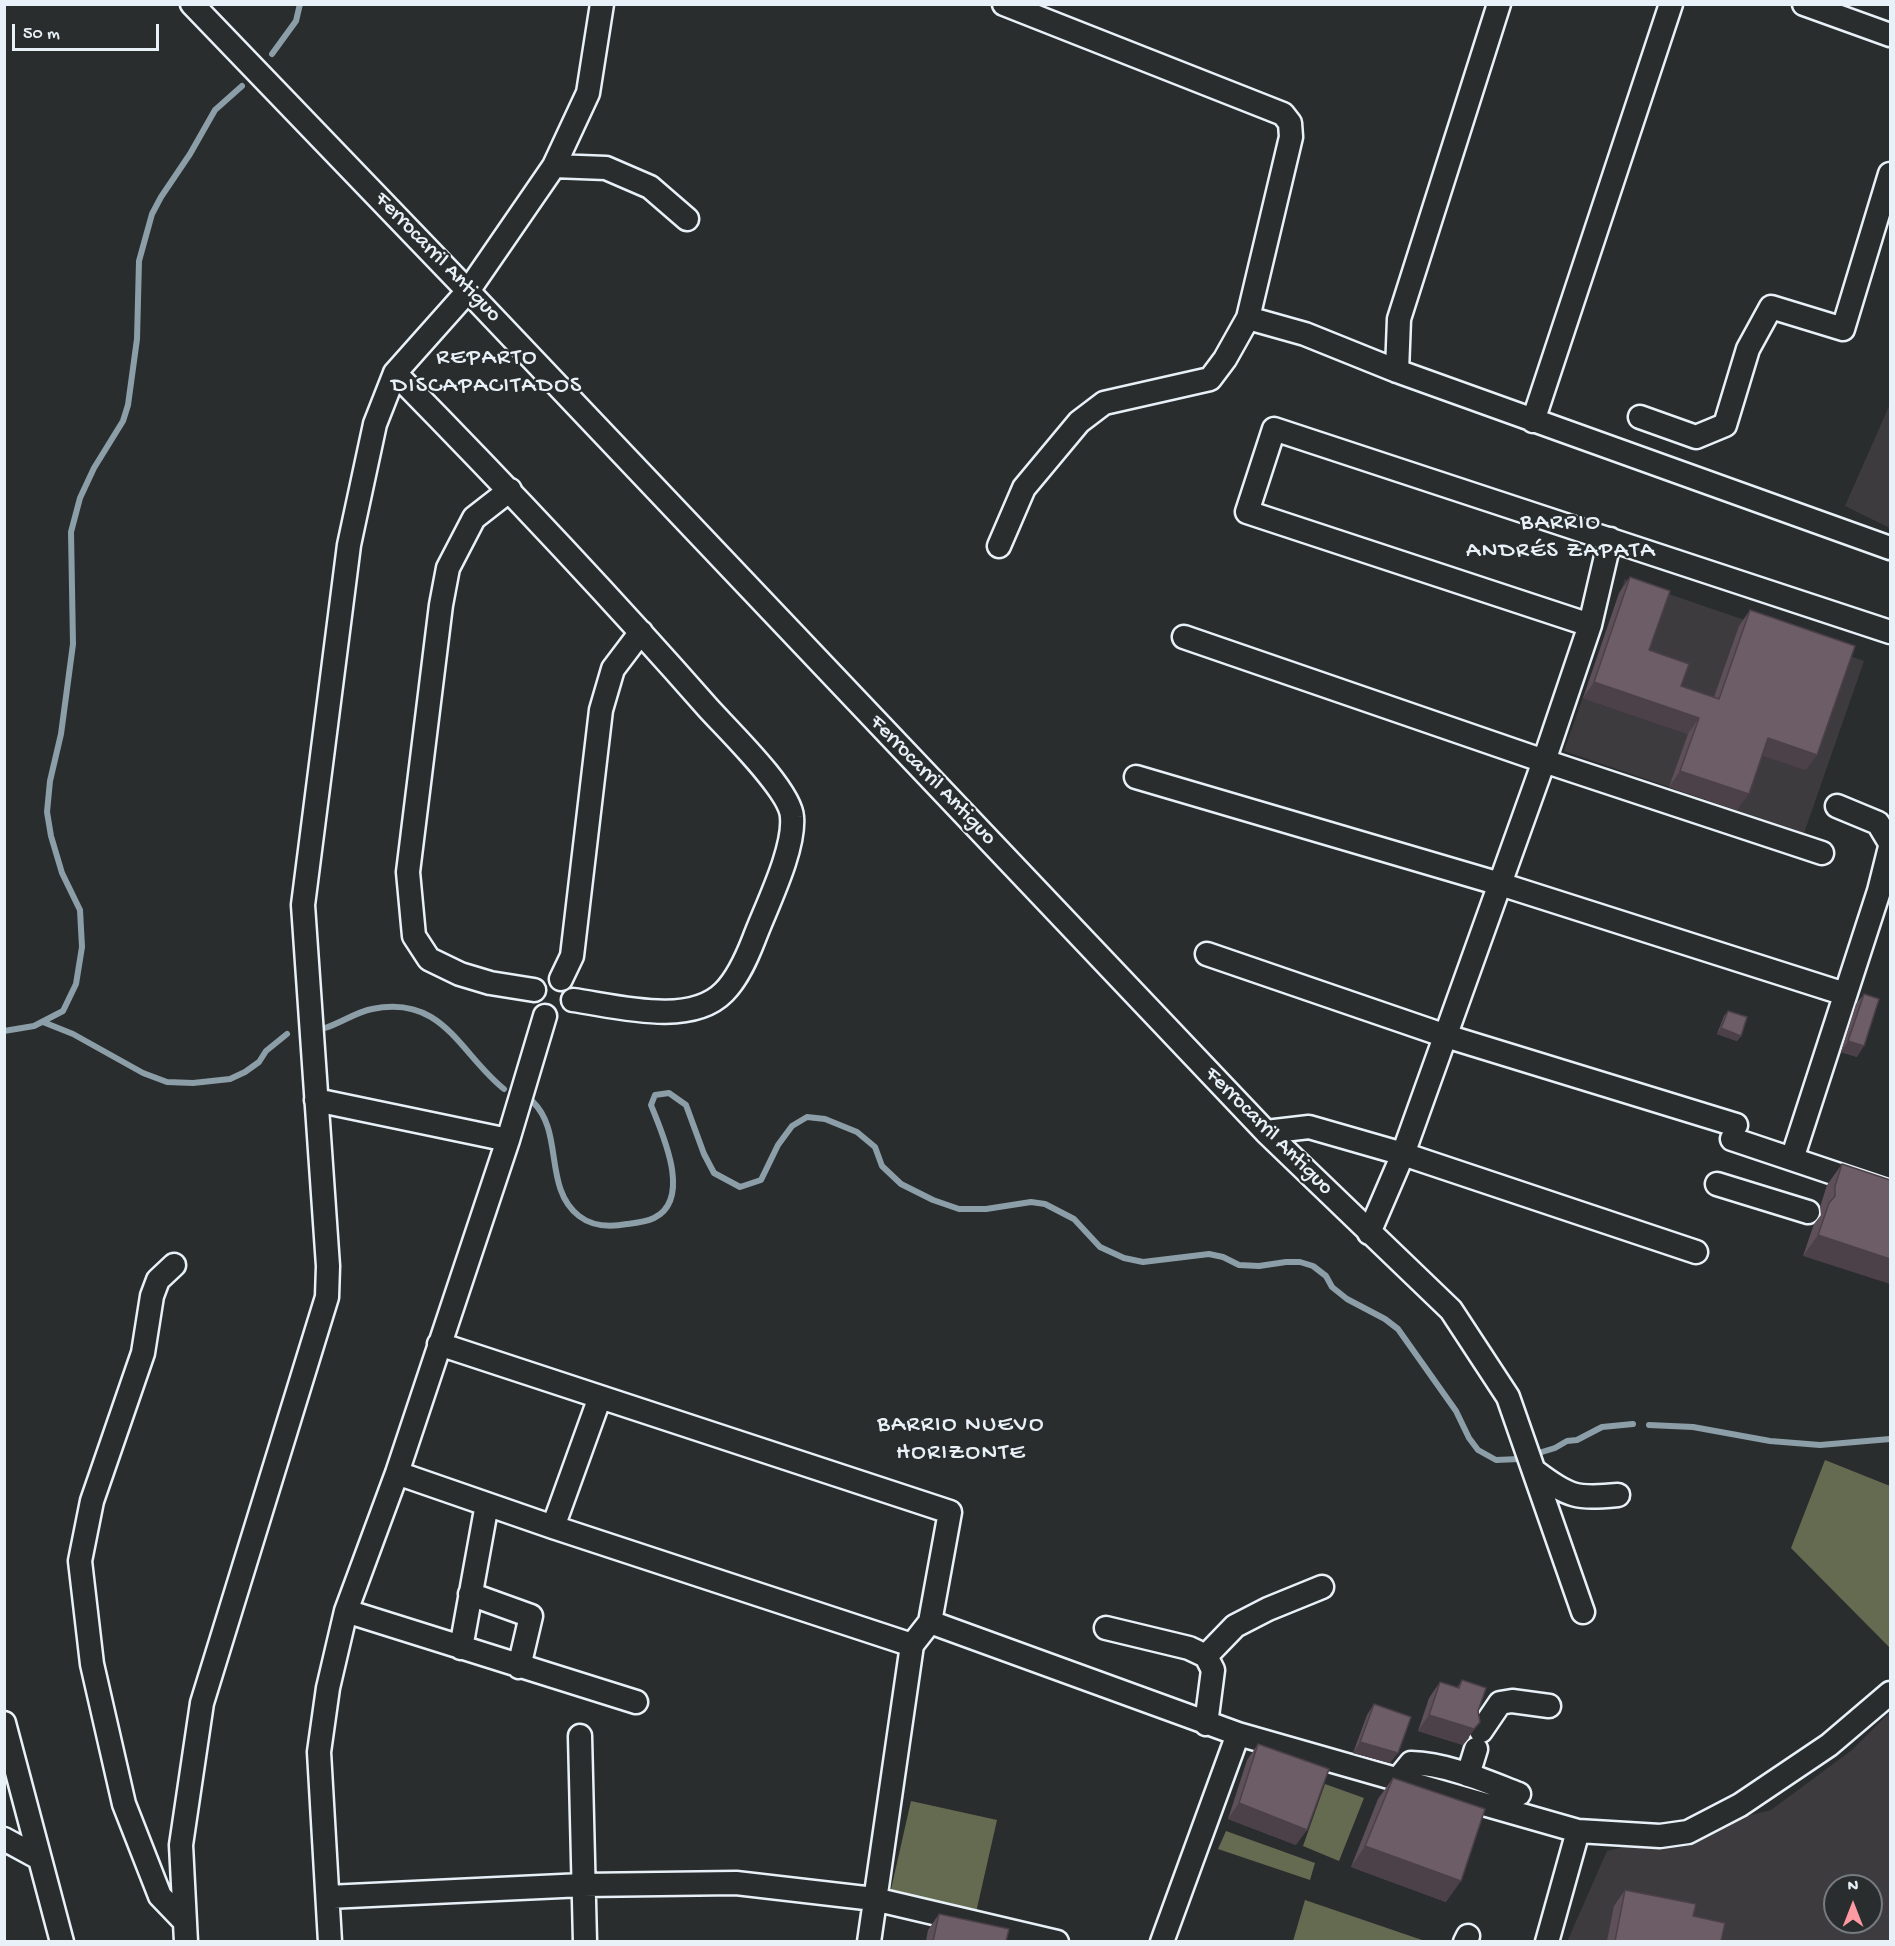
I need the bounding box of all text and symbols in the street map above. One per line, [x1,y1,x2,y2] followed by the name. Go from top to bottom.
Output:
[15,12,162,50] scale bar
[23,24,60,45] text: 50 m
[368,187,506,329] street label: Ferrocarril Antiguo
[391,345,583,401] district label: REPARTO DISCAPACITADOS
[1466,510,1656,566] district label: BARRIO ANDRÉS ZAPATA
[863,710,1001,852] street label: Ferrocarril Antiguo
[1198,1062,1338,1202] street label: Ferrocarril Antiguo
[877,1412,1045,1468] district label: BARRIO NUEVO HORIZONTE
[1823,1874,1883,1934] north arrow
[1848,1878,1858,1897] text: N

